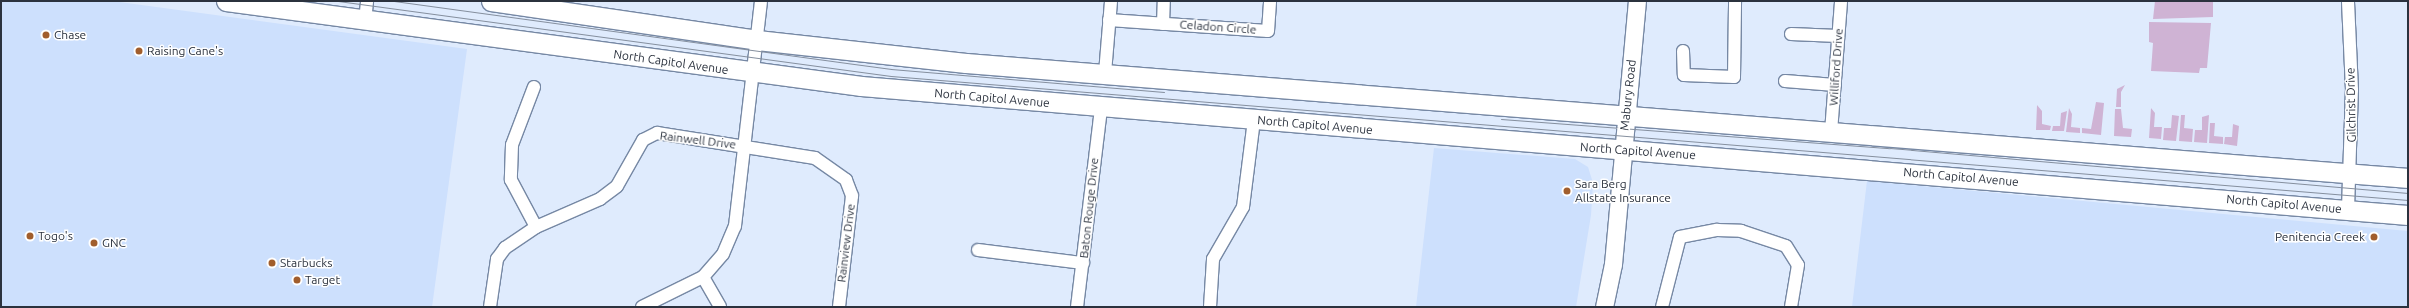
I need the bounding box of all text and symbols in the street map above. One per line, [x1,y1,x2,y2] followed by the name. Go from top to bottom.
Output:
[1179,17,1257,37] street label: Celadon Circle
[54,28,86,42] place label: Chase
[1826,28,1846,106] street label: Williford Drive
[41,30,51,40] marker: Chase
[147,44,223,58] place label: Raising Cane's
[134,46,144,56] marker: Raising Cane's
[613,47,729,77] street label: North Capitol Avenue
[1617,59,1639,131] street label: Mabury Road
[2343,67,2359,143] street label: Gilchrist Drive
[934,86,1050,110] street label: North Capitol Avenue
[1257,113,1373,137] street label: North Capitol Avenue
[659,128,737,152] street label: Rainwell Drive
[1580,140,1696,162] street label: North Capitol Avenue
[1077,157,1101,259] street label: Baton Rouge Drive
[1903,165,2019,189] street label: North Capitol Avenue
[1575,177,1671,205] place label: Sara Berg Allstate Insurance
[1562,186,1572,196] marker: Sara Berg Allstate Insurance
[2226,192,2342,216] street label: North Capitol Avenue
[834,203,858,283] street label: Rainview Drive
[38,229,73,243] place label: Togo's
[2275,230,2365,244] place label: Penitencia Creek
[25,231,35,241] marker: Togo's
[2368,231,2380,243] marker: Penitencia Creek
[102,236,126,250] place label: GNC
[89,238,99,248] marker: GNC
[280,256,332,270] place label: Starbucks
[267,258,277,268] marker: Starbucks
[305,273,340,287] place label: Target
[292,275,302,285] marker: Target

